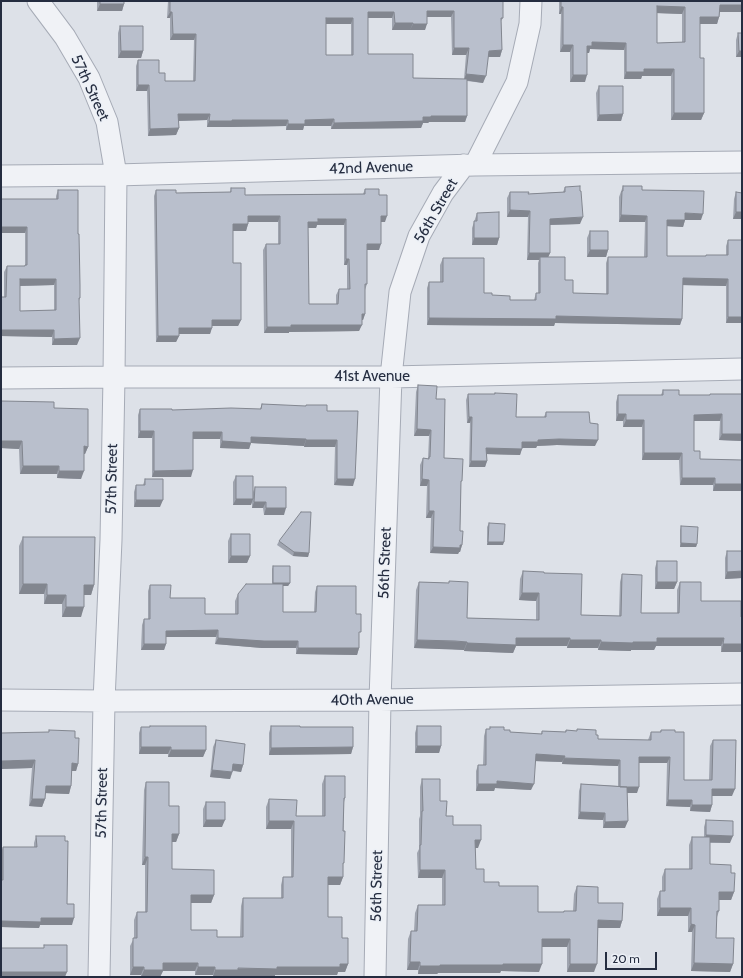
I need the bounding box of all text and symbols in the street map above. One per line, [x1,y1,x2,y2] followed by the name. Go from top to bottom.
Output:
[67,52,113,124] street label: 57th Street
[329,158,413,178] street label: 42nd Avenue
[410,175,462,247] street label: 56th Street
[334,368,410,386] street label: 41st Avenue
[102,443,122,515] street label: 57th Street
[375,527,395,599] street label: 56th Street
[330,690,414,710] street label: 40th Avenue
[92,767,112,839] street label: 57th Street
[367,850,387,922] street label: 56th Street
[607,944,659,970] scale bar
[612,951,640,966] text: 20 m

